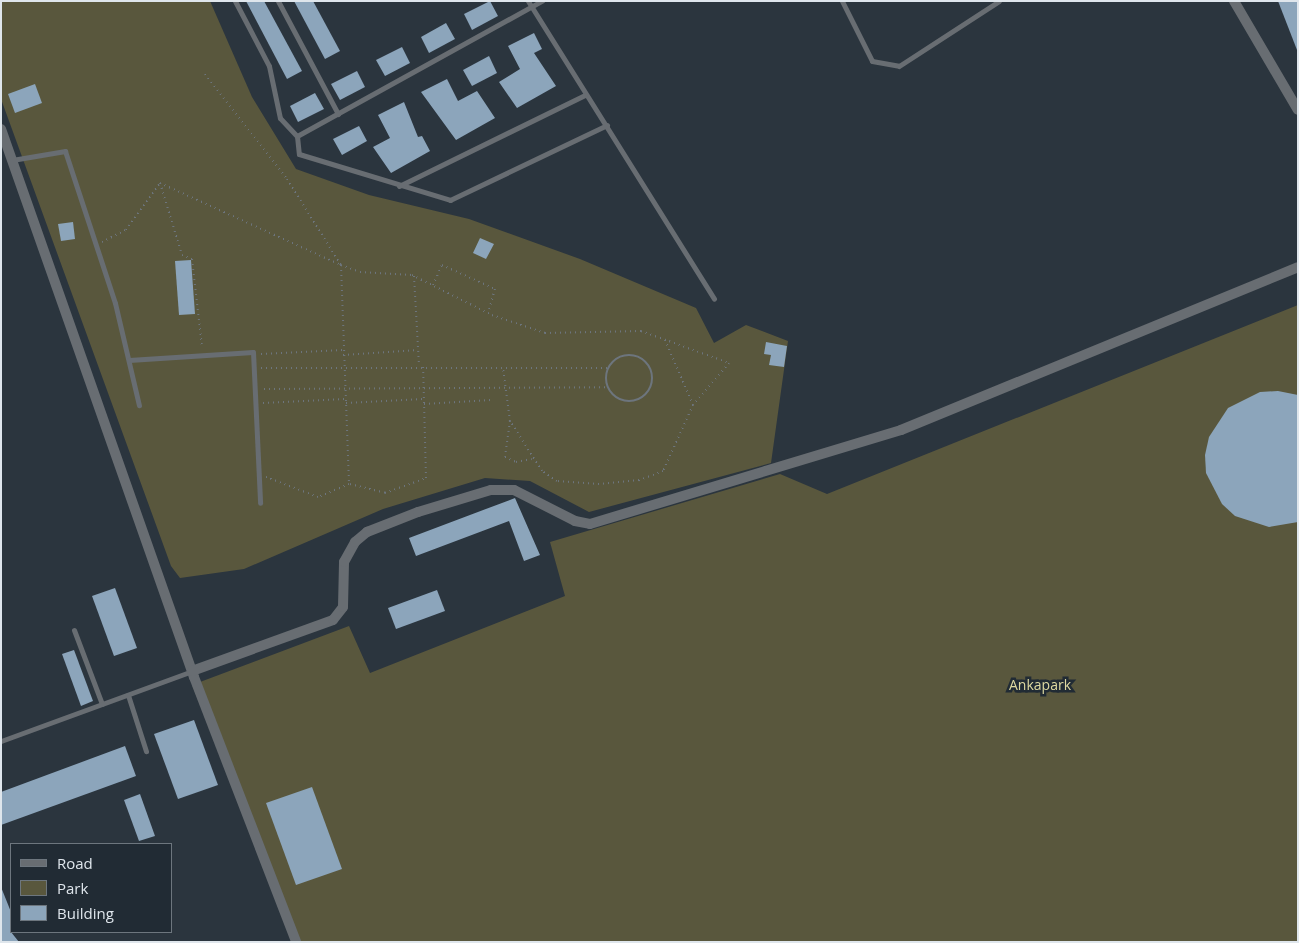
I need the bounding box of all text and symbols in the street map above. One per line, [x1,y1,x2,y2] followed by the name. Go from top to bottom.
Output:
[1009,677,1071,693] park label: Ankapark
[10,843,172,933] legend
[57,853,93,873] text: Road
[57,878,88,898] text: Park
[57,903,114,923] text: Building

